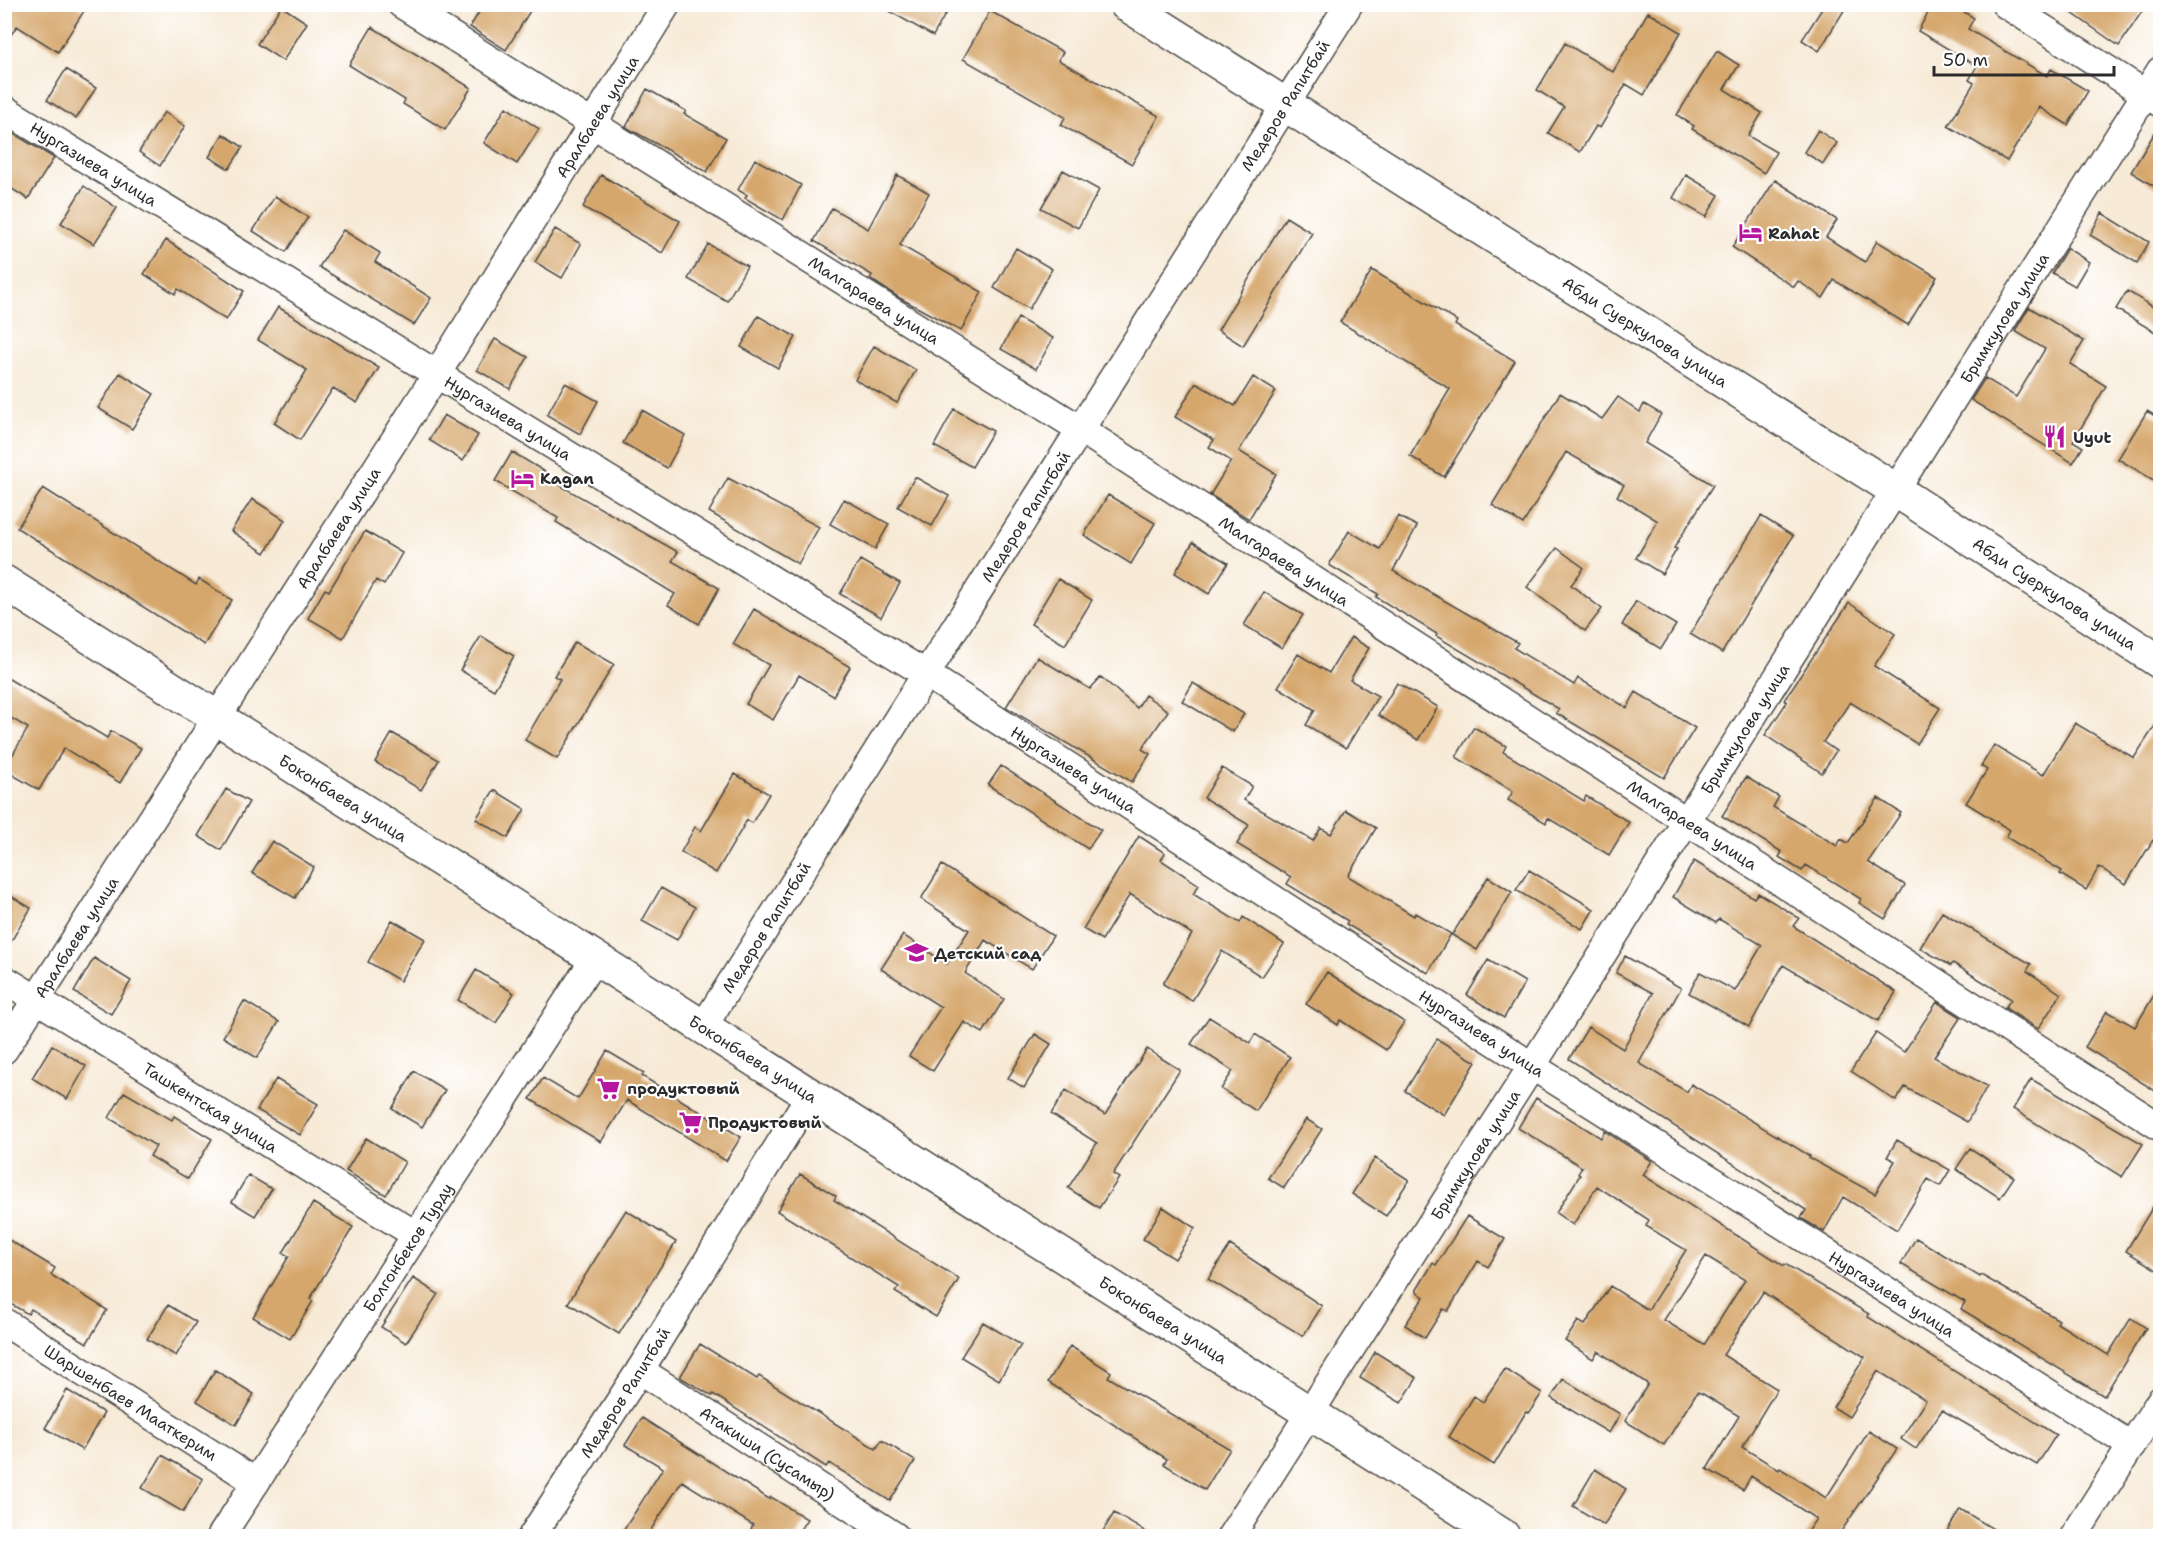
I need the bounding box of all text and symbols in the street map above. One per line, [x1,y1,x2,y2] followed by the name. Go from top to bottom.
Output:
[1236,36,1335,175] street label: Медеров Рапитбай
[1934,39,2114,77] scale bar
[1943,48,1988,72] text: 50 m
[551,52,643,182] street label: Аралбаева улица
[26,117,161,211] street label: Нургазиева улица
[1737,220,1763,246] hotel icon: Rahat
[1768,223,1820,244] place label: Rahat
[1956,249,2054,387] street label: Бримкулова улица
[804,252,943,349] street label: Малгараева улица
[1558,272,1731,392] street label: Абди Суеркулова улица
[440,371,575,465] street label: Нургазиева улица
[2042,424,2068,450] restaurant icon: Uyut
[2073,427,2112,448] place label: Uyut
[977,447,1075,586] street label: Медеров Рапитбай
[292,463,385,593] street label: Аралбаева улица
[509,465,535,491] hotel icon: Kagan
[540,468,594,489] place label: Kagan
[1215,512,1353,611] street label: Малгараева улица
[1968,533,2140,655] street label: Абди Суеркулова улица
[1696,660,1794,798] street label: Бримкулова улица
[1006,722,1140,818] street label: Нургазиева улица
[275,750,411,847] street label: Боконбаева улица
[1623,775,1761,875] street label: Малгараева улица
[717,858,816,997] street label: Медеров Рапитбай
[30,873,123,1002] street label: Аралбаева улица
[903,940,929,966] school or university icon: Детский сад
[934,943,1042,964] place label: Детский сад
[1415,985,1548,1082] street label: Нургазиева улица
[685,1011,821,1108] street label: Боконбаева улица
[139,1058,281,1157] street label: Ташкентская улица
[596,1075,622,1101] supermarket icon: продуктовый
[627,1078,740,1099] place label: продуктовый
[1426,1086,1525,1224] street label: Бримкулова улица
[677,1109,703,1135] supermarket icon: Продуктовый
[708,1112,822,1133] place label: Продуктовый
[359,1179,458,1316] street label: Болгонбеков Турду
[1825,1247,1959,1342] street label: Нургазиева улица
[1095,1272,1231,1369] street label: Боконбаева улица
[576,1323,675,1462] street label: Медеров Рапитбай
[40,1340,221,1466] street label: Шаршенбаев Мааткерим
[696,1402,839,1505] street label: Атакиши (Сусамыр)

